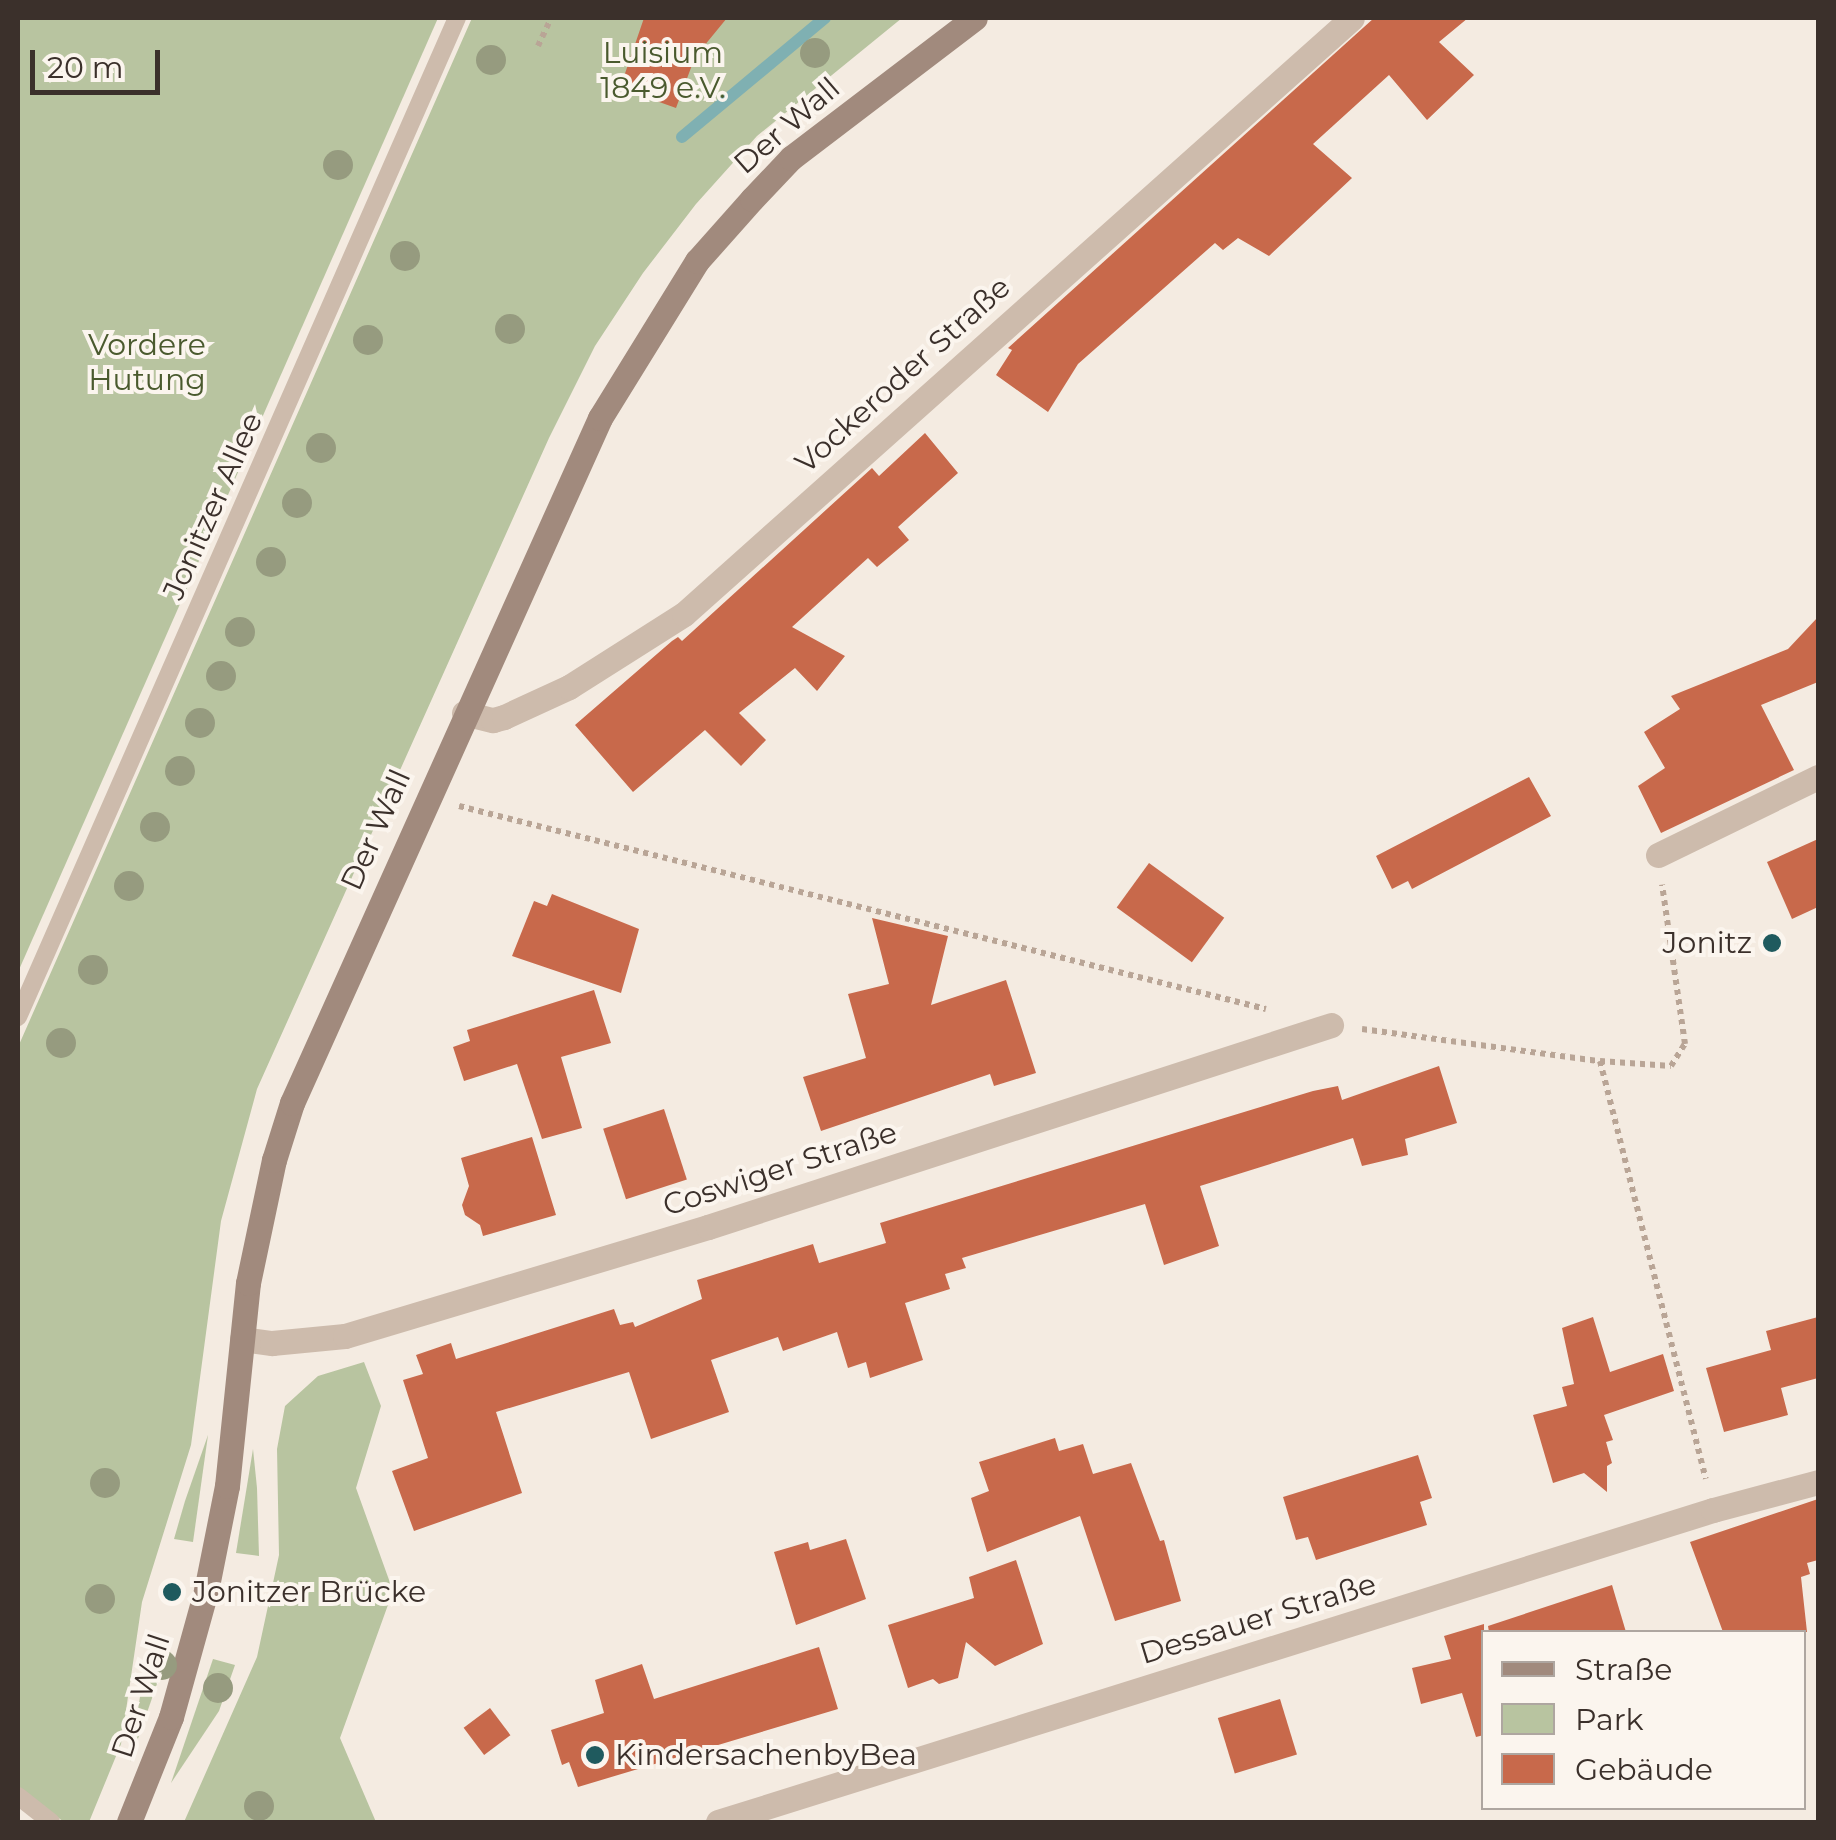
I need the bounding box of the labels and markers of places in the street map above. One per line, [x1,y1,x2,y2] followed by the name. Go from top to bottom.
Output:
[1663,925,1752,961] place label: Jonitz
[1761,932,1783,954] marker: Jonitz
[192,1574,426,1610] place label: Jonitzer Brücke
[161,1581,183,1603] marker: Jonitzer Brücke
[615,1737,917,1773] place label: KindersachenbyBea
[584,1744,606,1766] marker: KindersachenbyBea

